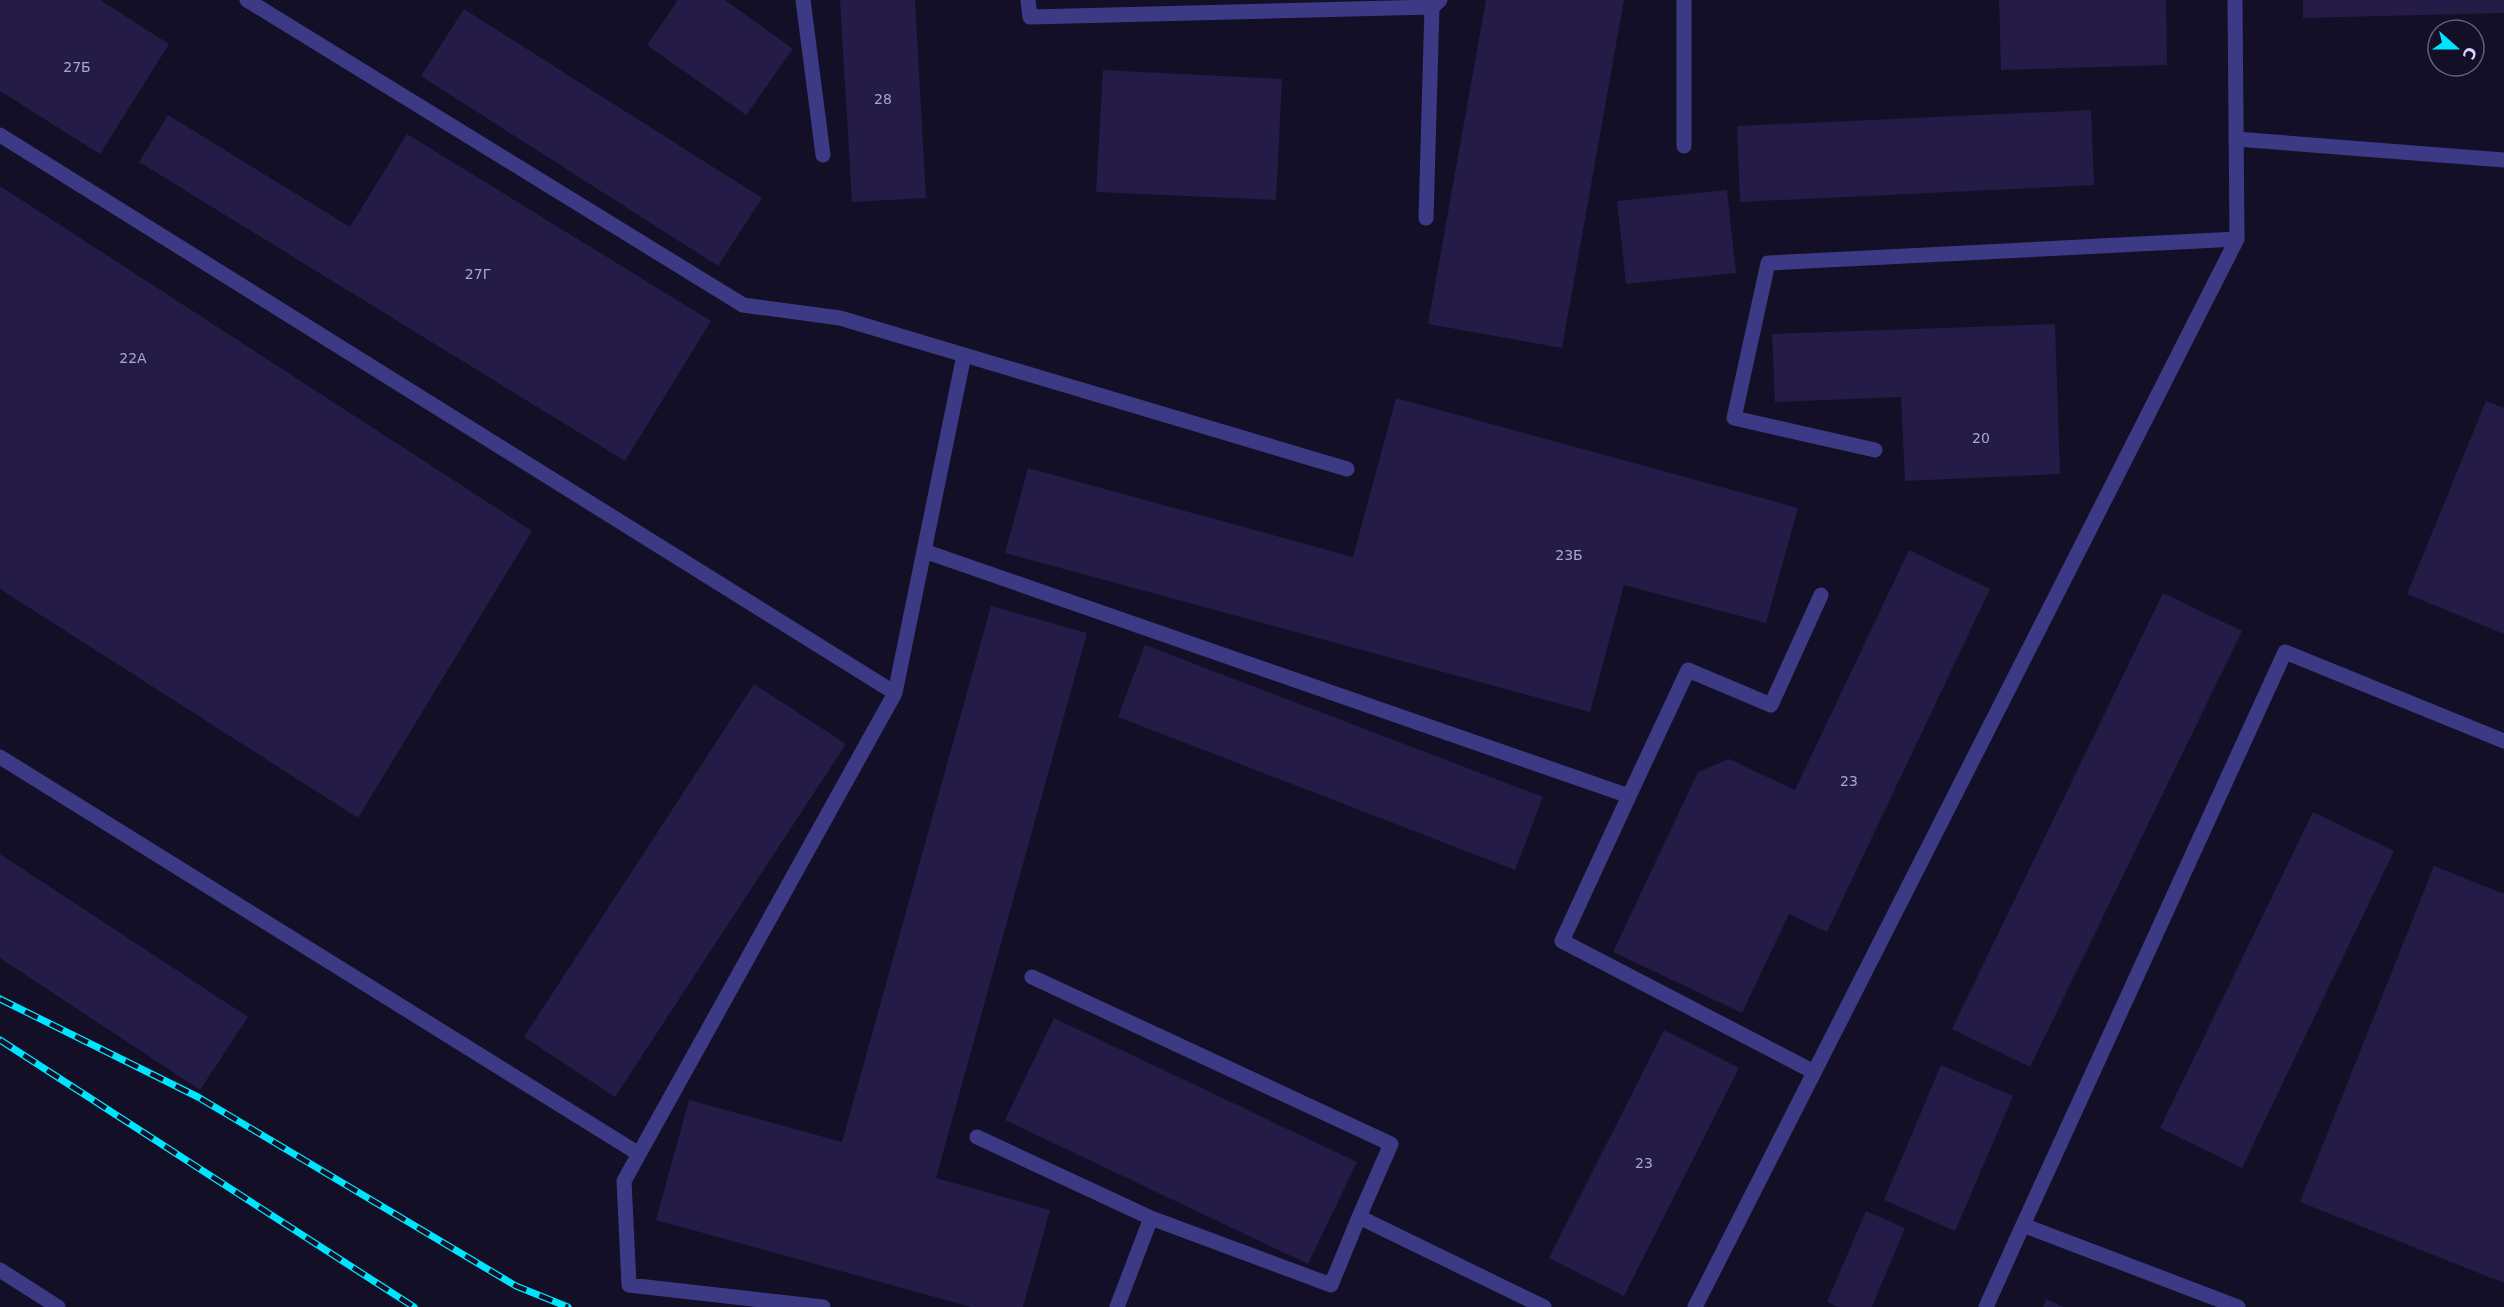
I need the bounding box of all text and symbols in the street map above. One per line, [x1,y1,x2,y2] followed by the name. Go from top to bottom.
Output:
[2426,18,2486,78] north arrow
[2459,44,2481,62] text: С
[63,59,91,75] house number: 27Б
[874,91,892,107] house number: 28
[465,266,491,282] house number: 27Г
[119,350,147,366] house number: 22А
[1972,430,1990,446] house number: 20
[1555,547,1583,563] house number: 23Б
[1840,773,1858,789] house number: 23
[1635,1155,1653,1171] house number: 23

